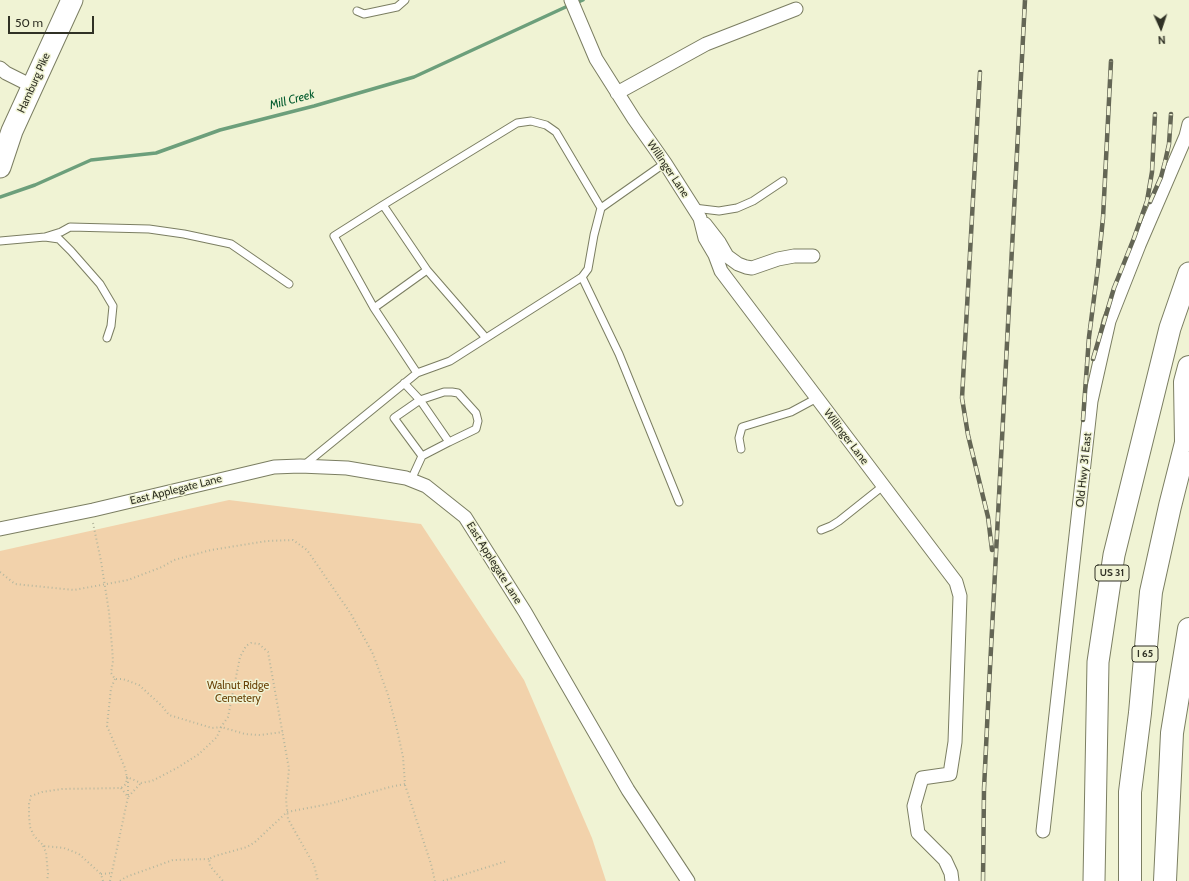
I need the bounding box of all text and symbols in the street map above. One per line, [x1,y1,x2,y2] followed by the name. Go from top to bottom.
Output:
[10,8,96,34] scale bar
[1141,8,1181,48] north arrow
[15,15,43,30] text: 50 m
[1157,33,1166,47] text: N
[15,51,53,115] street label: Hamburg Pike
[268,87,316,113] water label: Mill Creek
[644,138,692,200] street label: Willinger Lane
[821,407,871,467] street label: Willinger Lane
[1074,432,1094,508] street label: Old Hwy 31 East
[129,472,223,508] street label: East Applegate Lane
[463,520,525,606] street label: East Applegate Lane
[1095,565,1129,581] road number: US 31
[1132,646,1158,662] road number: I 65
[207,679,269,705] park label: Walnut Ridge Cemetery

